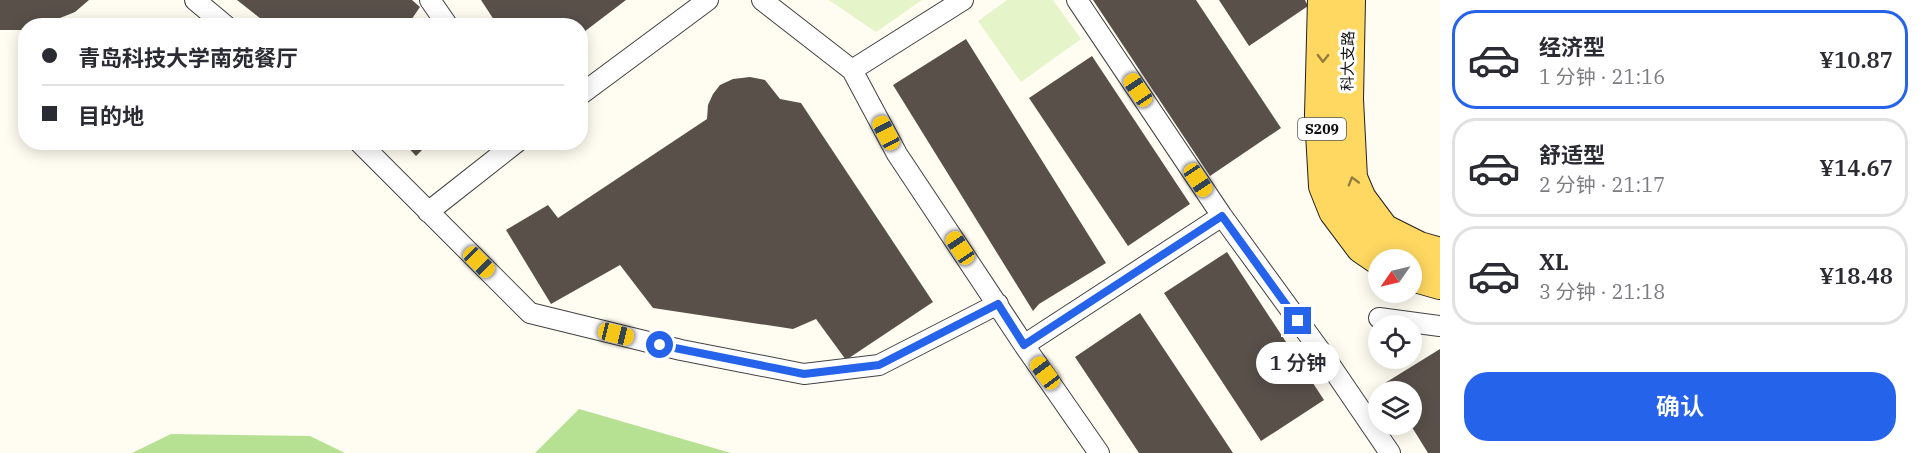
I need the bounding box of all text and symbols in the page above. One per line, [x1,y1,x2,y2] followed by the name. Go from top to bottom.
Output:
[1337,31,1358,91] street label: 科大支路
[1539,32,1605,61] text: 经济型
[1467,33,1521,87] icon: car
[78,43,298,72] text: 青岛科技大学南苑餐厅
[1819,45,1893,74] text: ¥10.87
[1317,54,1329,63] one-way arrow
[1539,63,1665,90] text: 1 分钟 · 21:16
[1120,70,1156,110] car
[78,101,144,130] text: 目的地
[870,113,902,153] car
[1298,118,1346,140] road number: S209
[1539,140,1605,169] text: 舒适型
[1467,141,1521,195] icon: car
[1819,153,1893,182] text: ¥14.67
[1180,160,1216,200] car
[1539,171,1665,198] text: 2 分钟 · 21:17
[1348,176,1361,186] one-way arrow
[942,228,978,268] car
[460,243,498,281] car
[1539,247,1569,276] text: XL
[1368,249,1422,303] north arrow
[1368,249,1422,435] map controls
[1467,249,1521,303] icon: car
[1819,261,1893,290] text: ¥18.48
[1539,278,1665,305] text: 3 分钟 · 21:18
[1284,307,1311,334] route end
[1368,315,1422,369] button: locate
[596,321,636,347] car
[646,331,673,358] route start
[1256,342,1340,384] callout: 1 分钟
[1270,349,1326,376] text: 1 分钟
[1027,353,1063,393] car
[1464,372,1896,441] button: 确认
[1368,381,1422,435] button: layers

